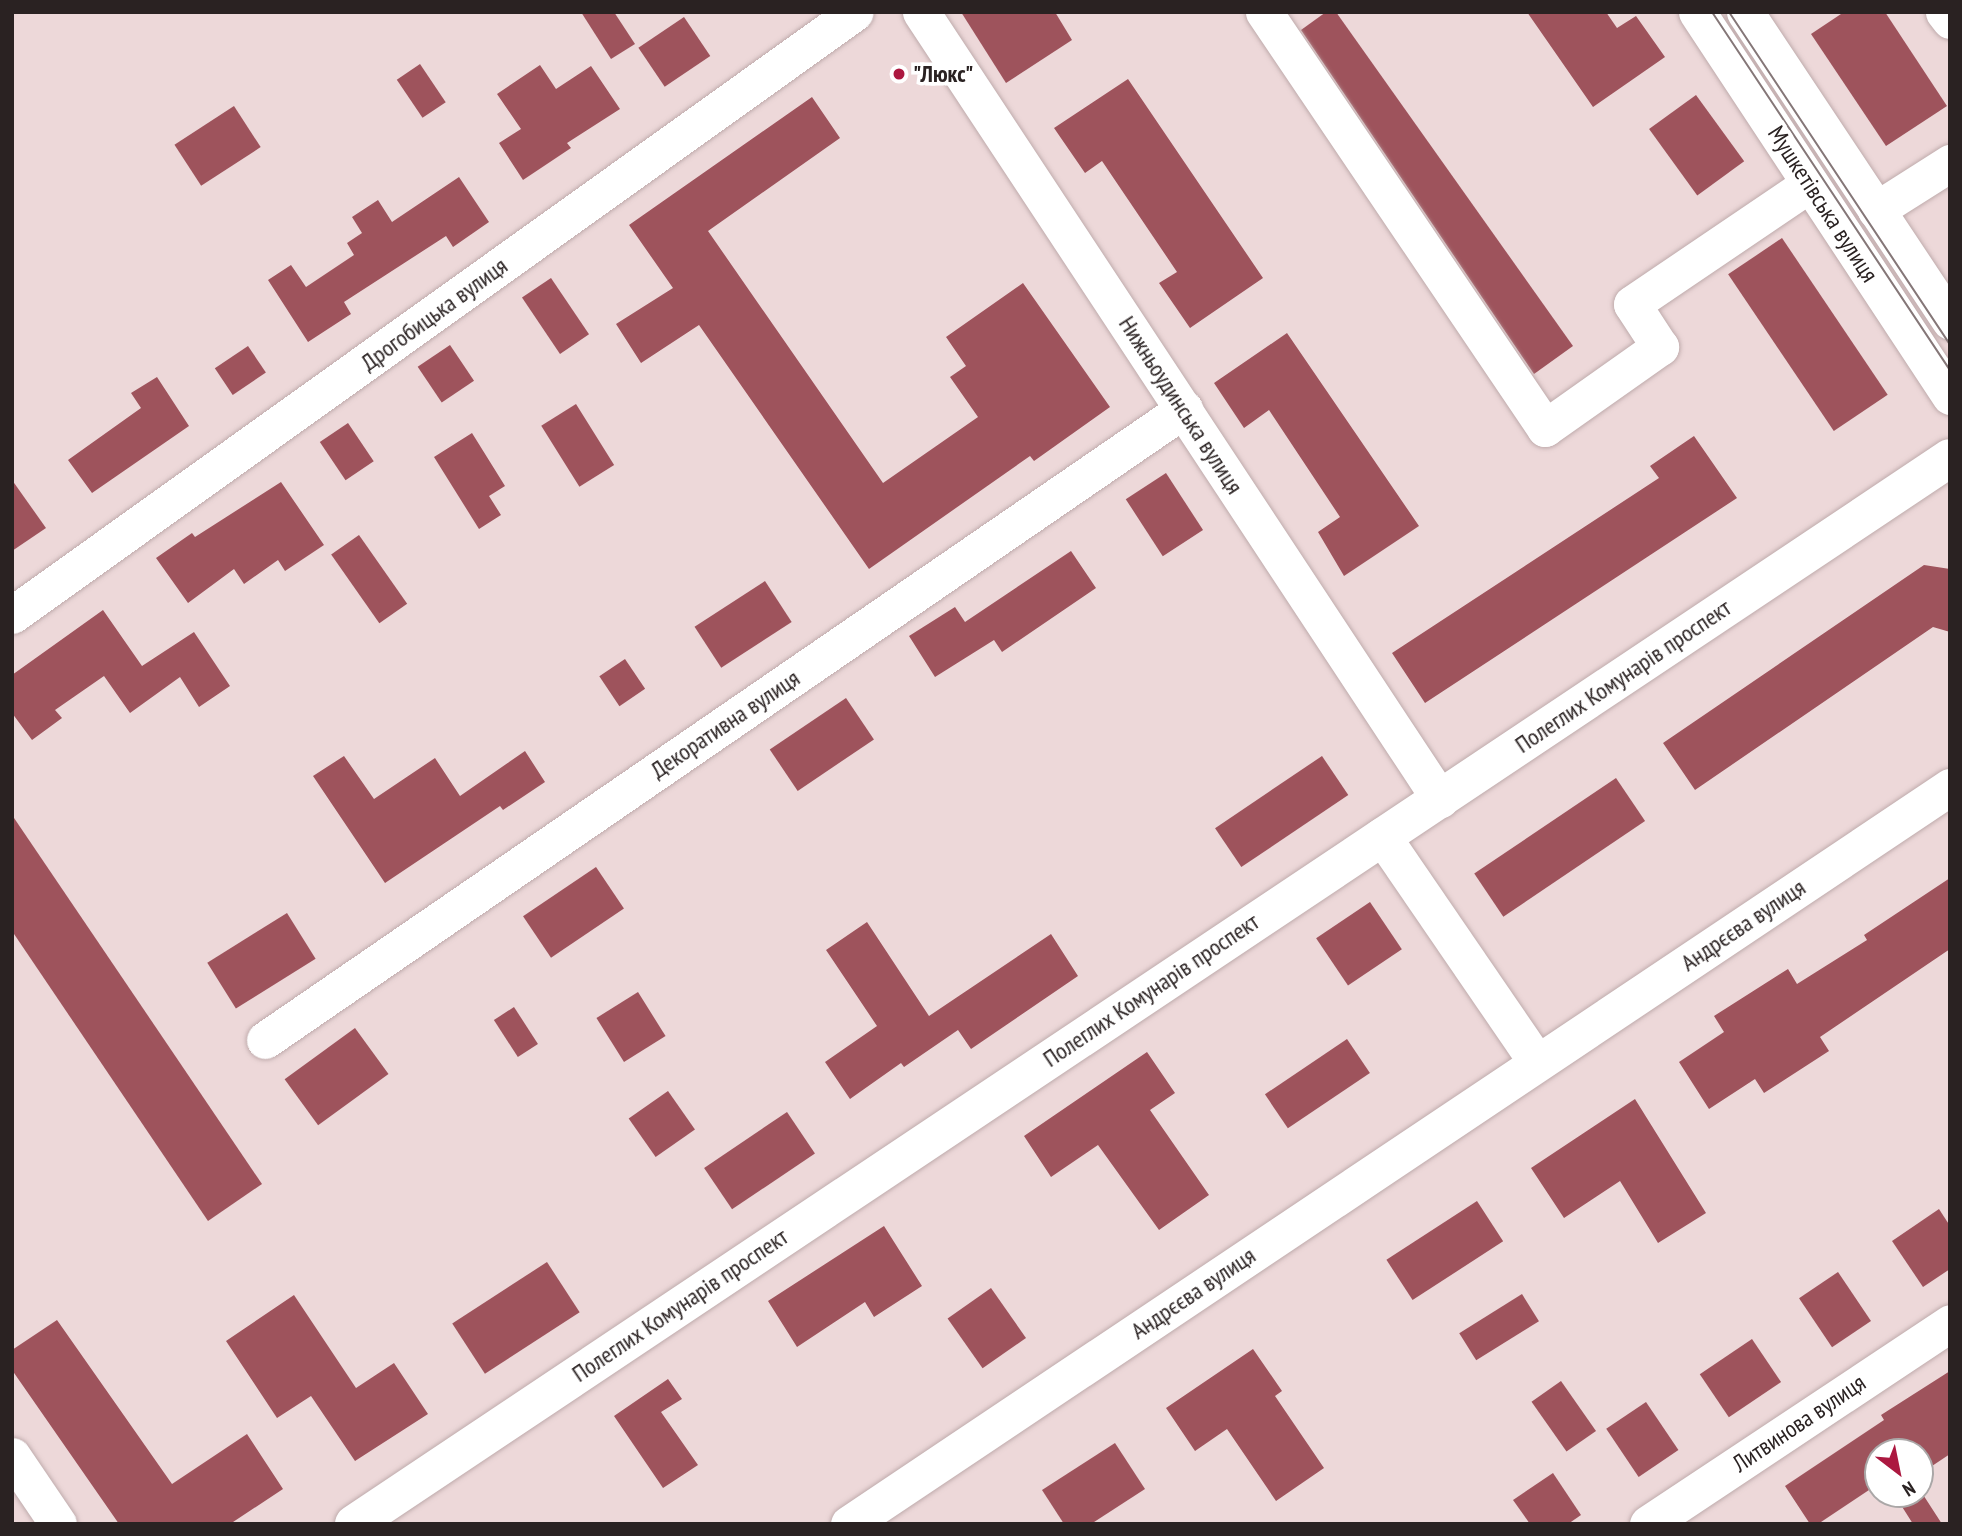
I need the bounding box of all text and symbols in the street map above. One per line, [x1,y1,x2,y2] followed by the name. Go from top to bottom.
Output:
[913,60,973,88] place label: "Люкс"
[891,66,907,82] marker: "Люкс"
[1762,121,1884,287] street label: Мушкетівська вулиця
[355,251,513,377] street label: Дрогобицька вулиця
[1113,311,1249,499] street label: Нижньоудинська вулиця
[1509,593,1737,759] street label: Полеглих Комунарів проспект
[645,664,805,784] street label: Декоративна вулиця
[1675,873,1811,977] street label: Андрєєва вулиця
[1037,907,1265,1073] street label: Полеглих Комунарів проспект
[566,1222,794,1388] street label: Полеглих Комунарів проспект
[1125,1241,1261,1345] street label: Андрєєва вулиця
[1727,1368,1871,1478] street label: Литвинова вулиця
[1864,1438,1934,1508] north arrow
[1898,1476,1920,1502] text: N

